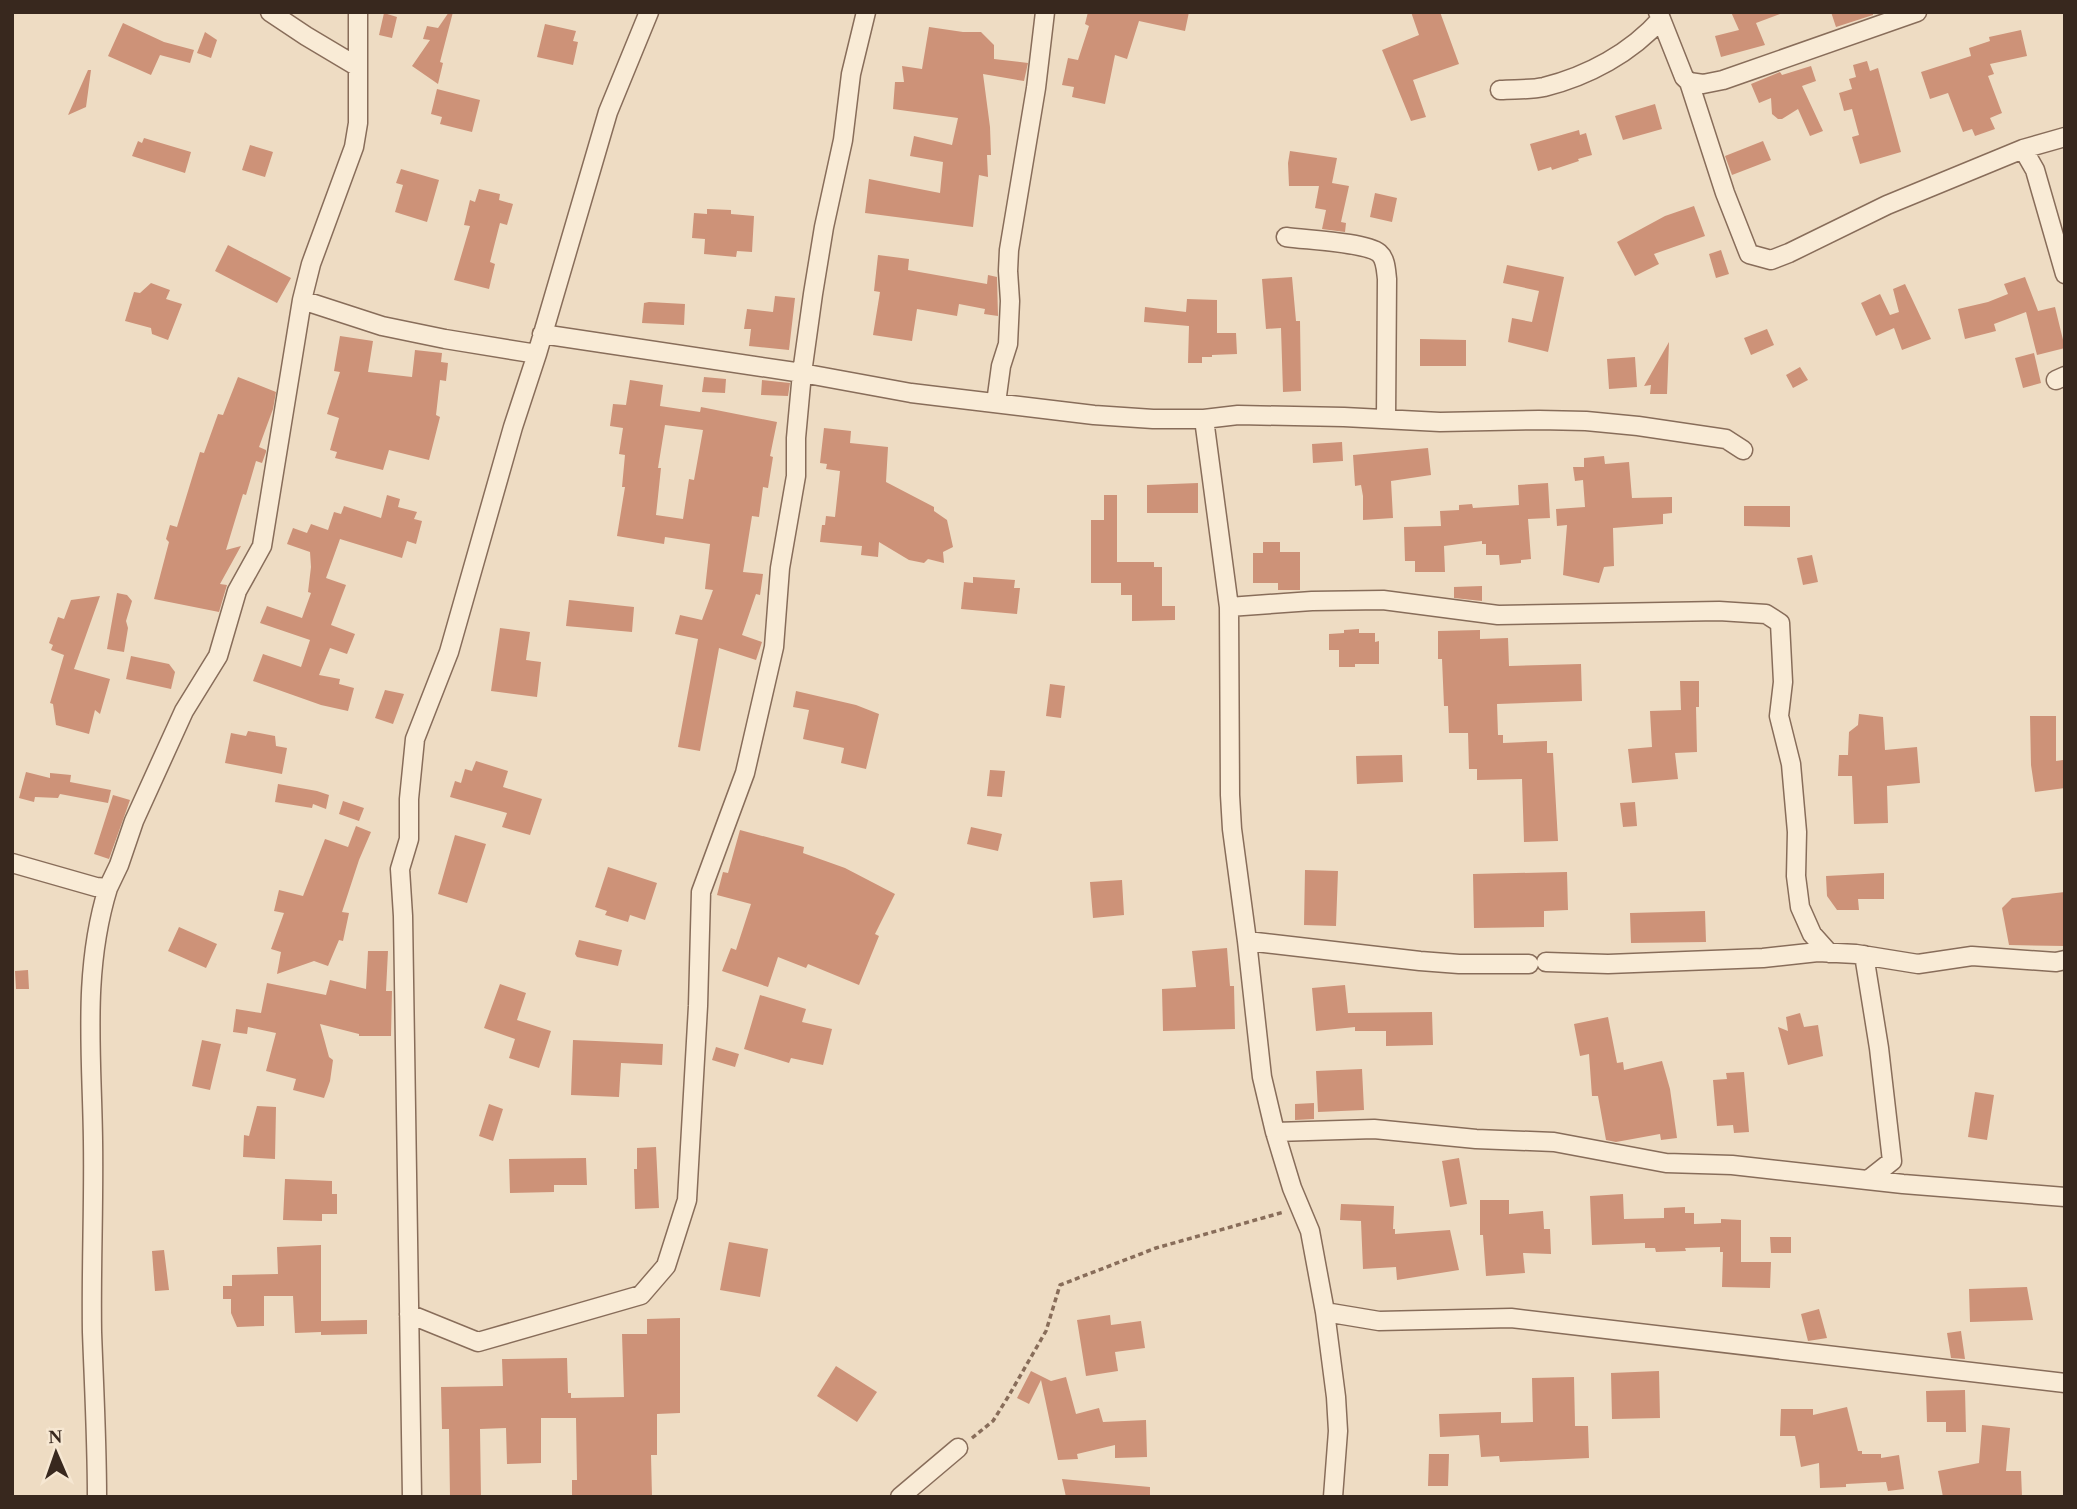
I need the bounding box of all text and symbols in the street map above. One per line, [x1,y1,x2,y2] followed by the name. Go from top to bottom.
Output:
[21,1418,91,1488] north arrow
[48,1426,63,1447] text: N

